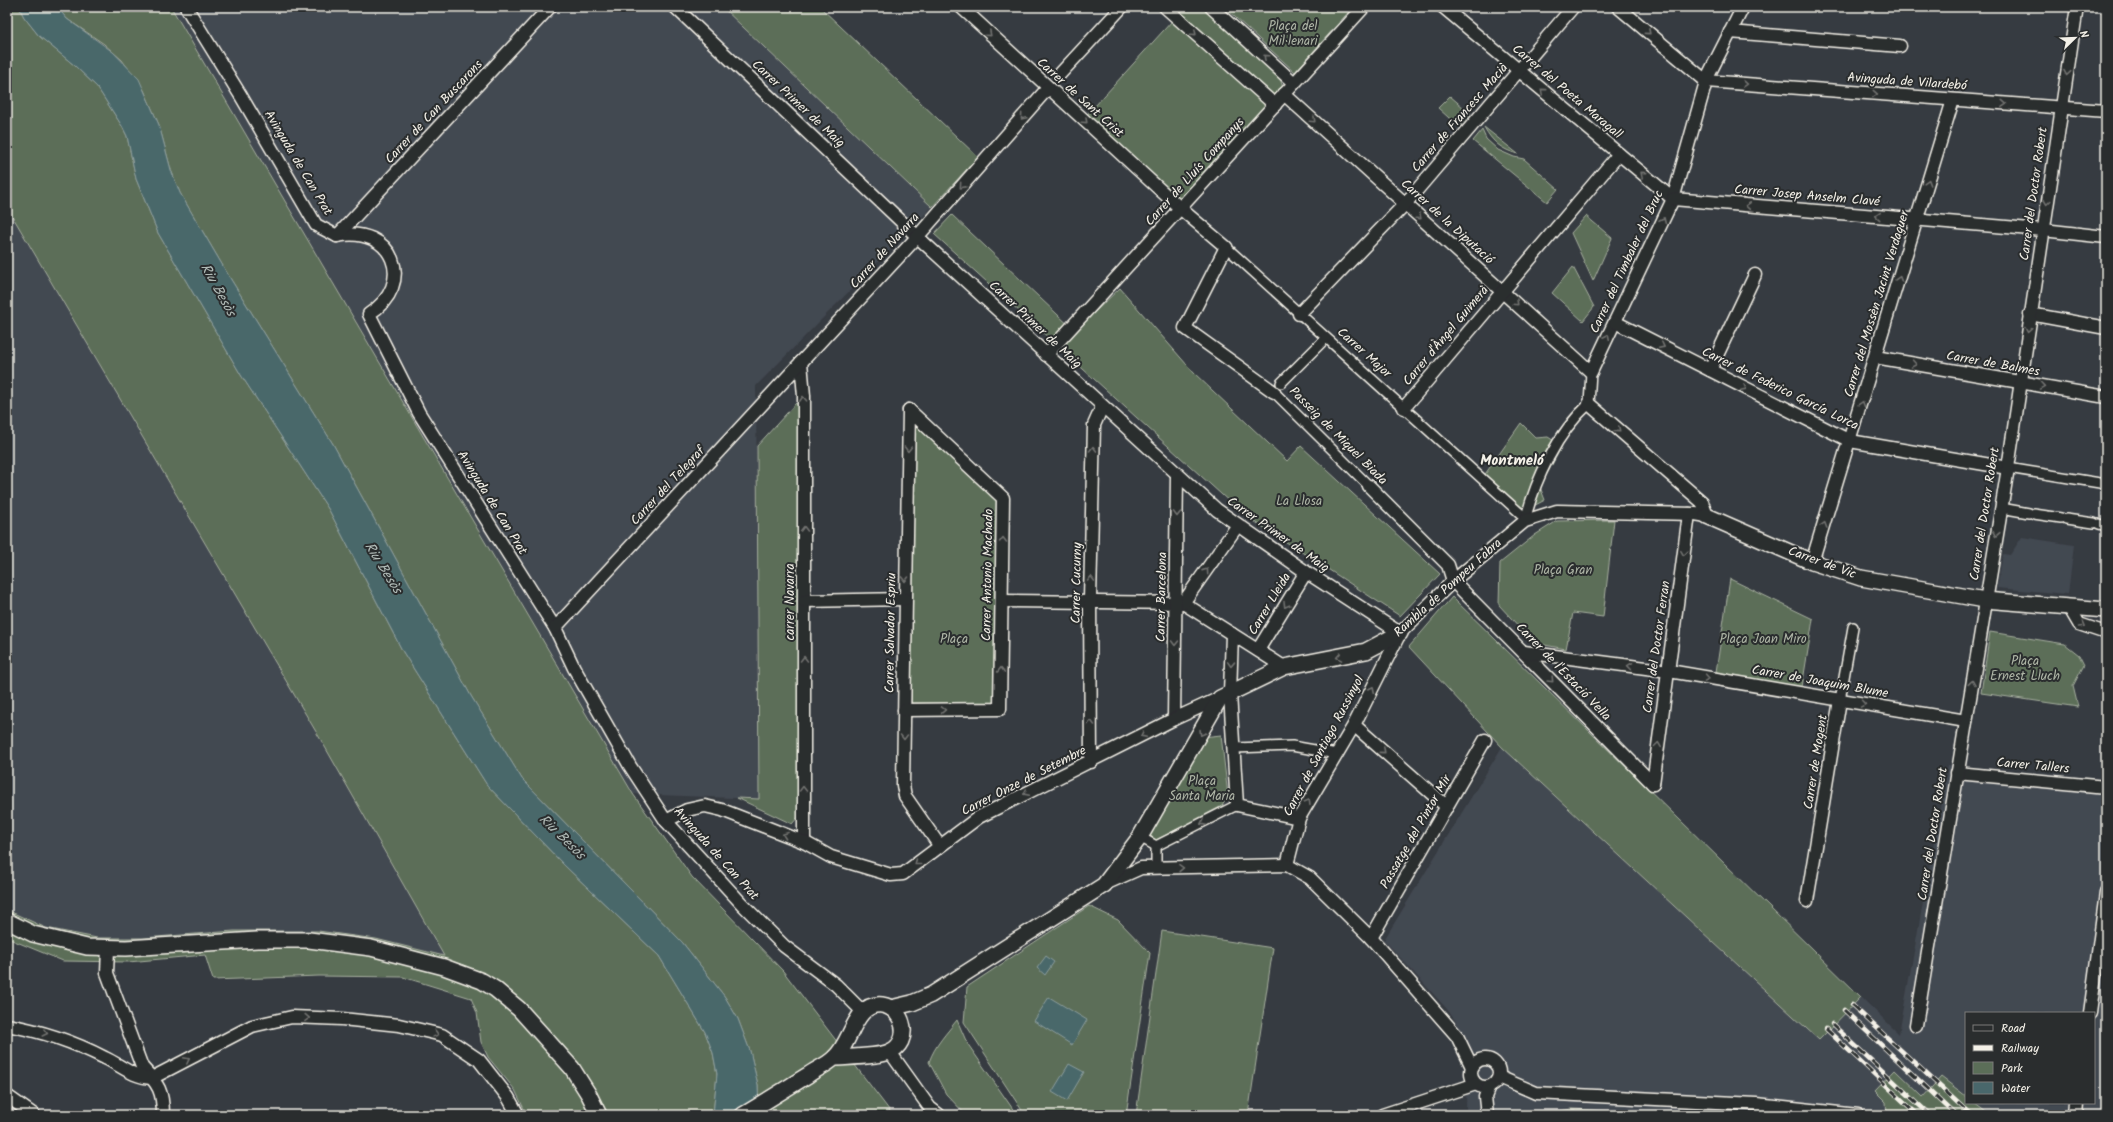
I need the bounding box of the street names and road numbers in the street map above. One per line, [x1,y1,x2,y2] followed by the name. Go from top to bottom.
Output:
[1507,39,1627,145] street label: Carrer del Poeta Maragall
[1032,53,1129,144] street label: Carrer de Sant Crist
[380,55,488,169] street label: Carrer de Can Buscarons
[747,55,849,153] street label: Carrer Primer de Maig
[1406,59,1514,177] street label: Carrer de Francesc Macià
[1846,67,1969,97] street label: Avinguda de Vilardebó
[258,106,338,221] street label: Avinguda de Can Prat
[1140,112,1250,231] street label: Carrer de Lluís Companys
[2014,125,2054,262] street label: Carrer del Doctor Robert
[1395,174,1499,271] street label: Carrer de la Diputació
[1733,179,1882,213] street label: Carrer Josep Anselm Clavé
[1585,187,1670,337] street label: Carrer del Timbaler del Bruc
[1839,207,1916,400] street label: Carrer del Mossèn Jacint Verdaguer
[845,208,925,294] street label: Carrer de Navarra
[984,276,1086,374] street label: Carrer Primer de Maig
[1398,281,1494,391] street label: Carrer d'Àngel Guimerà
[1332,323,1397,384] street label: Carrer Major
[1698,342,1862,436] street label: Carrer de Federico García Lorca
[1945,345,2042,383] street label: Carrer de Balmes
[1284,382,1392,490] street label: Passeig de Miquel Biada
[626,441,711,530] street label: Carrer del Telegraf
[1964,445,2006,582] street label: Carrer del Doctor Robert
[451,447,533,560] street label: Avinguda de Can Prat
[1222,492,1334,578] street label: Carrer Primer de Maig
[976,509,1000,641] street label: Carrer Antonio Machado
[1389,533,1507,643] street label: Rambla de Pompeu Fabra
[1066,541,1088,624] street label: Carrer Cucurny
[1785,541,1859,585] street label: Carrer de Vic
[1151,552,1173,642] street label: Carrer Barcelona
[780,563,801,641] street label: carrer Navarra
[1243,569,1297,639] street label: Carrer Lleida
[879,572,903,693] street label: Carrer Salvador Espriu
[1637,579,1677,714] street label: Carrer del Doctor Ferran
[1510,618,1616,726] street label: Carrer de l'Estació Vella
[1750,660,1890,704] street label: Carrer de Joaquim Blume
[1278,672,1370,820] street label: Carrer de Santiago Russinyol
[1798,712,1834,811] street label: Carrer de Mogent
[958,740,1090,822] street label: Carrer Onze de Setembre
[1996,752,2071,780] street label: Carrer Tallers
[1912,765,1954,902] street label: Carrer del Doctor Robert
[1375,771,1458,893] street label: Passatge del Pintor Mir
[668,802,764,906] street label: Avinguda de Can Prat

